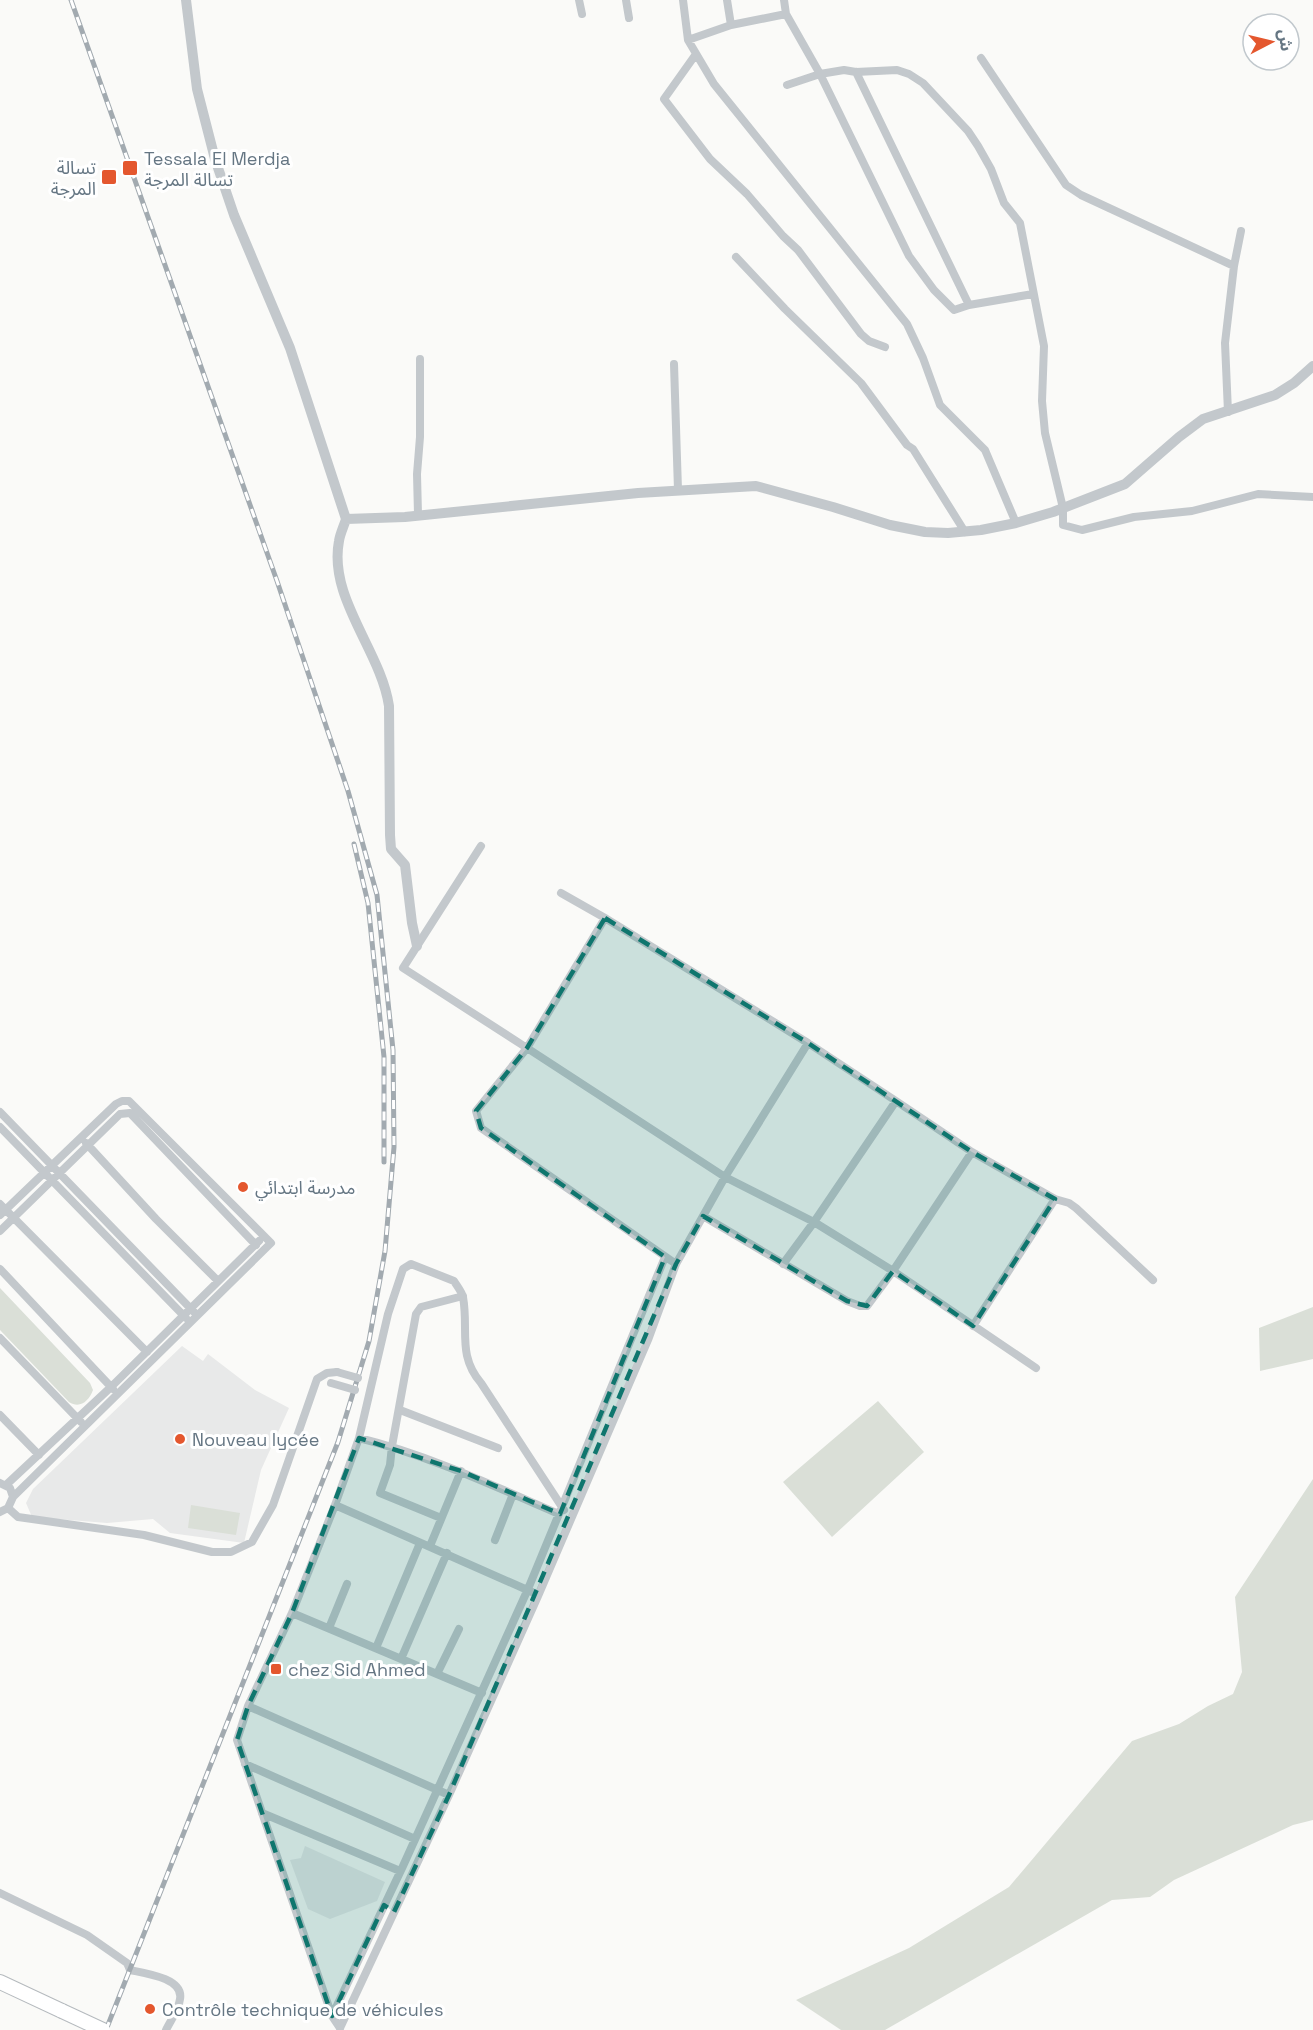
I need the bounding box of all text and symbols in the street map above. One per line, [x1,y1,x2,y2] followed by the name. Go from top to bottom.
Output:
[1241,12,1301,72] north arrow
[1274,28,1297,52] text: ش
[144,147,290,191] place label: Tessala El Merdja تسالة المرجة
[51,156,96,200] place label: تسالة المرجة
[121,159,139,177] marker: Tessala El Merdja تسالة المرجة
[100,168,118,186] marker: تسالة المرجة
[255,1176,355,1201] place label: مدرسة ابتدائي
[236,1180,250,1194] marker: مدرسة ابتدائي
[192,1428,319,1451] place label: Nouveau lycée
[173,1432,187,1446] marker: Nouveau lycée
[288,1658,426,1681] place label: chez Sid Ahmed
[269,1662,283,1676] marker: chez Sid Ahmed
[162,1998,443,2021] place label: Contrôle technique de véhicules
[143,2002,157,2016] marker: Contrôle technique de véhicules

